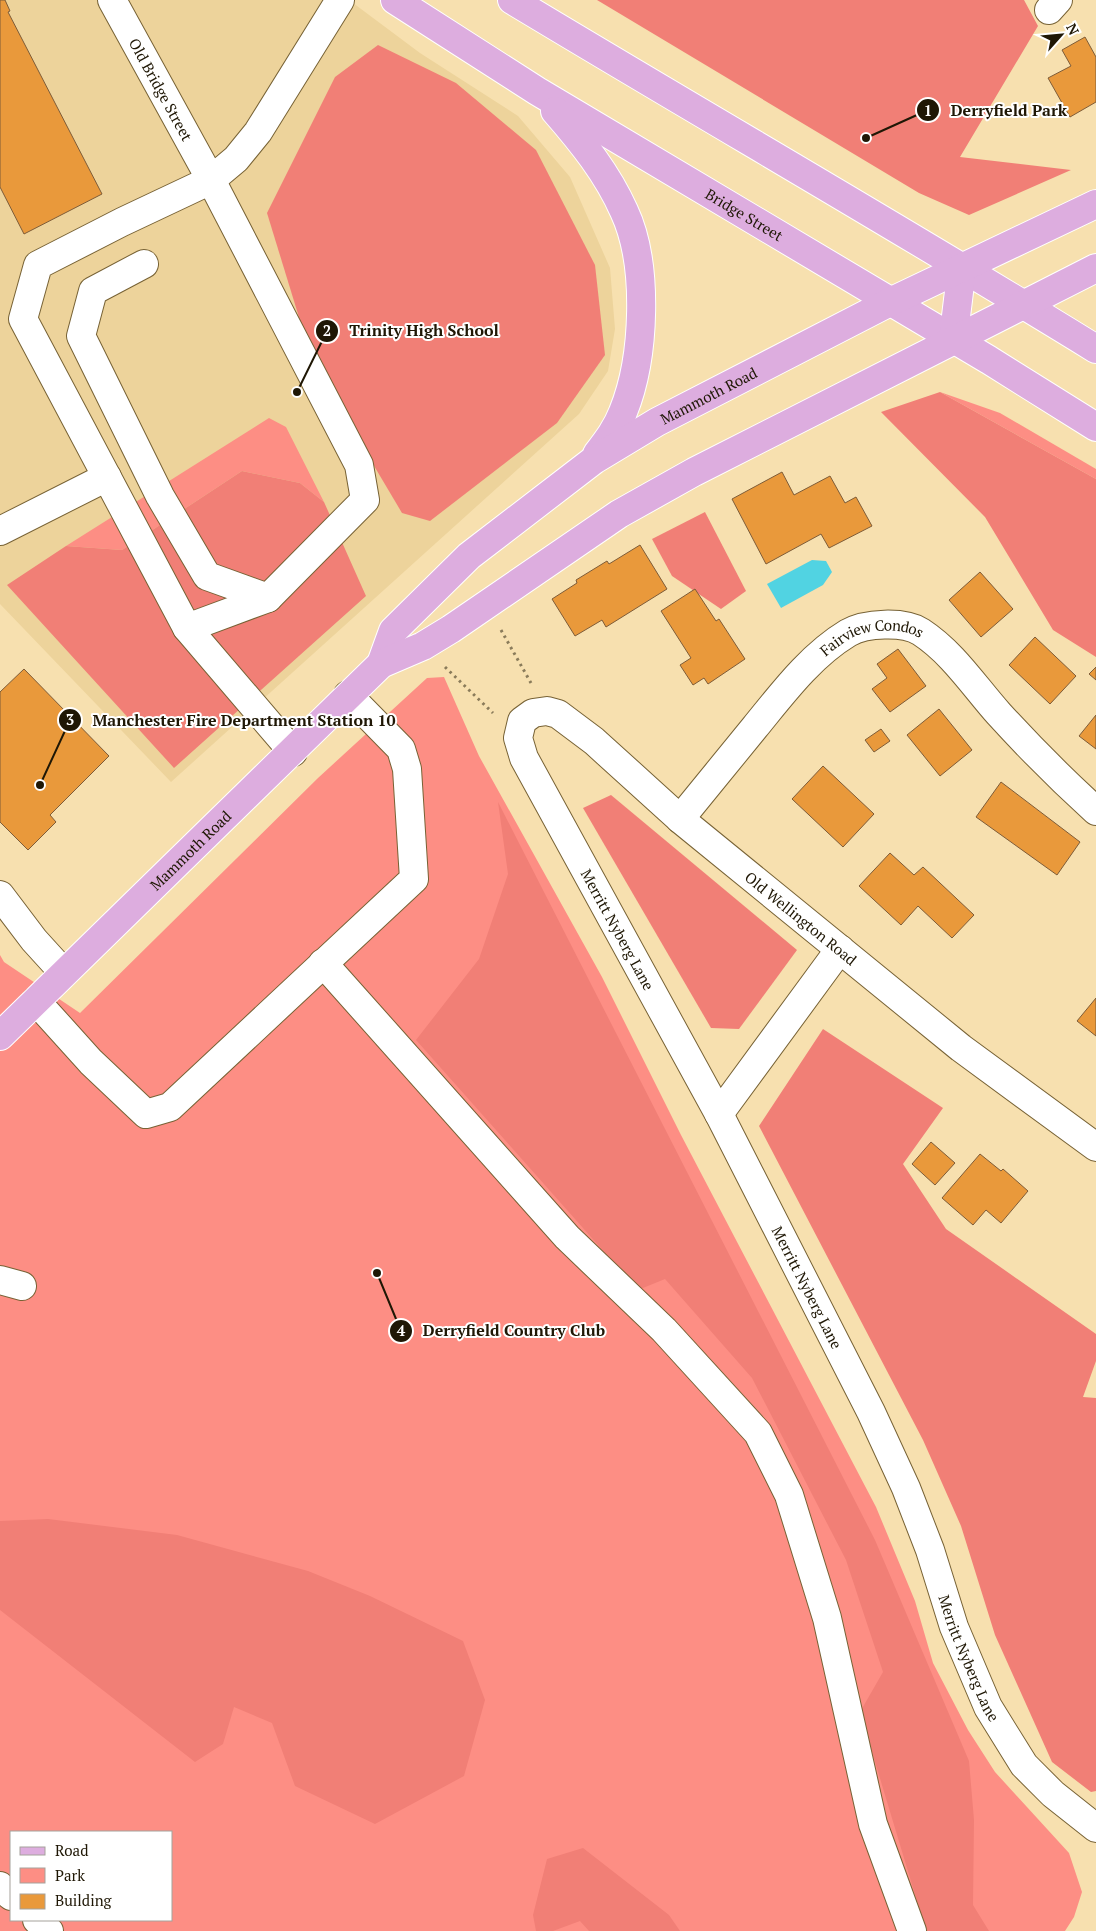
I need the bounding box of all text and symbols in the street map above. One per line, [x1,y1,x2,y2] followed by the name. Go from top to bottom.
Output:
[1036,10,1086,60] north arrow
[1062,20,1084,38] text: N
[125,34,198,145] street label: Old Bridge Street
[916,95,1077,126] callout: Derryfield Park
[951,99,1068,121] text: Derryfield Park
[924,100,932,120] text: 1
[702,184,787,245] street label: Bridge Street
[315,315,509,346] callout: Trinity High School
[349,319,499,341] text: Trinity High School
[323,320,331,340] text: 2
[657,362,760,429] street label: Mammoth Road
[815,615,928,660] street label: Fairview Condos
[57,705,405,736] callout: Manchester Fire Department Station 10
[66,709,74,729] text: 3
[92,709,396,731] text: Manchester Fire Department Station 10
[145,806,235,894] street label: Mammoth Road
[577,865,659,994] street label: Merritt Nyberg Lane
[741,867,861,969] street label: Old Wellington Road
[768,1223,847,1352] street label: Merritt Nyberg Lane
[388,1315,616,1346] callout: Derryfield Country Club
[423,1319,605,1341] text: Derryfield Country Club
[397,1320,406,1340] text: 4
[935,1592,1004,1725] street label: Merritt Nyberg Lane
[10,1831,172,1921] legend
[55,1840,88,1860] text: Road
[55,1865,85,1885] text: Park
[55,1890,113,1910] text: Building

